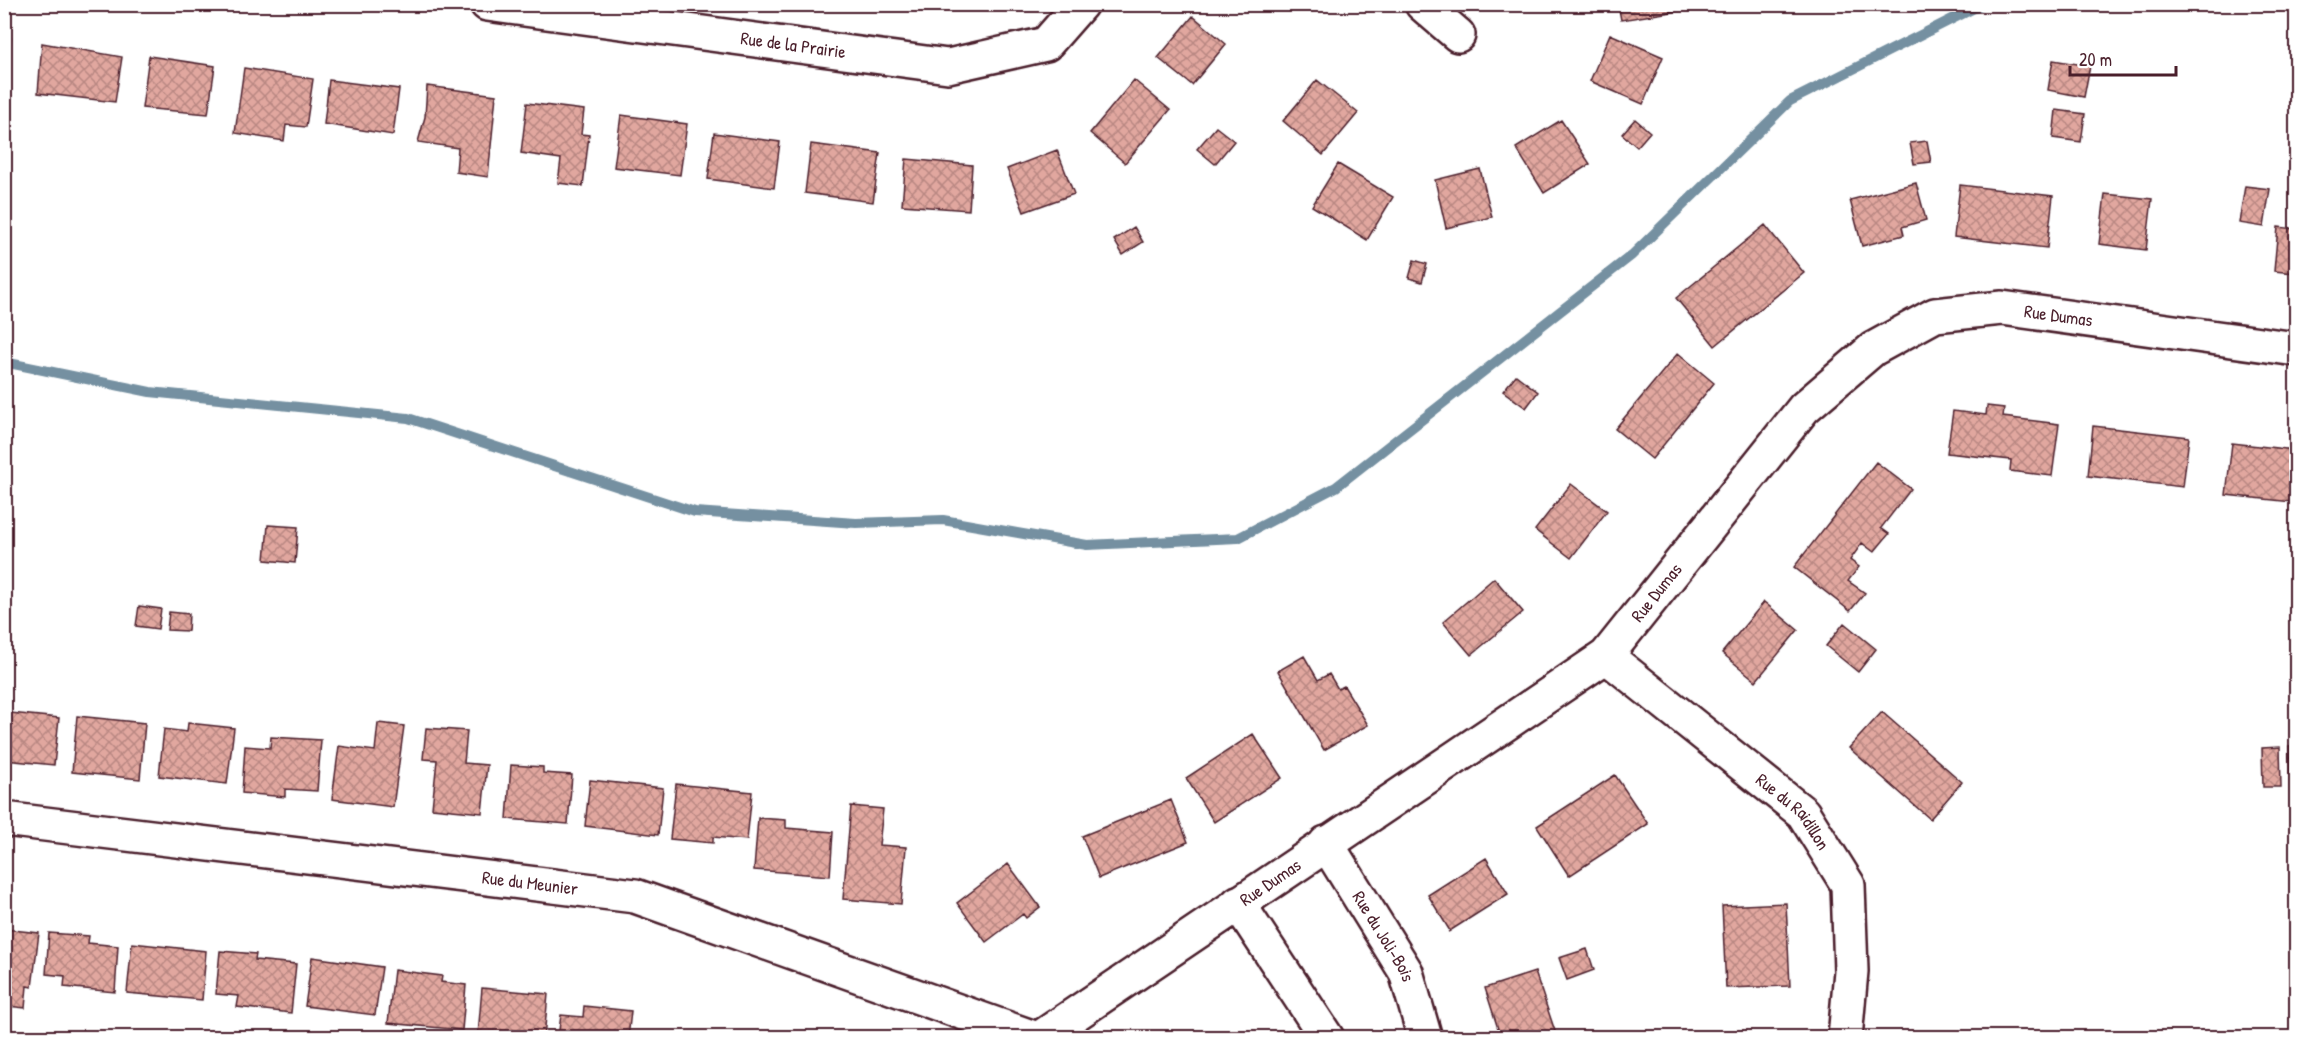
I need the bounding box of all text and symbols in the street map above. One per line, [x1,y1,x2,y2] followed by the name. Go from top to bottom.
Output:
[739,25,847,64] street label: Rue de la Prairie
[2070,39,2176,77] scale bar
[2079,47,2112,72] text: 20 m
[2023,298,2094,333] street label: Rue Dumas
[1625,558,1687,627] street label: Rue Dumas
[1751,767,1836,854] street label: Rue du Raidillon
[1235,852,1306,912] street label: Rue Dumas
[481,864,580,901] street label: Rue du Meunier
[1347,886,1421,984] street label: Rue du Joli-Bois

